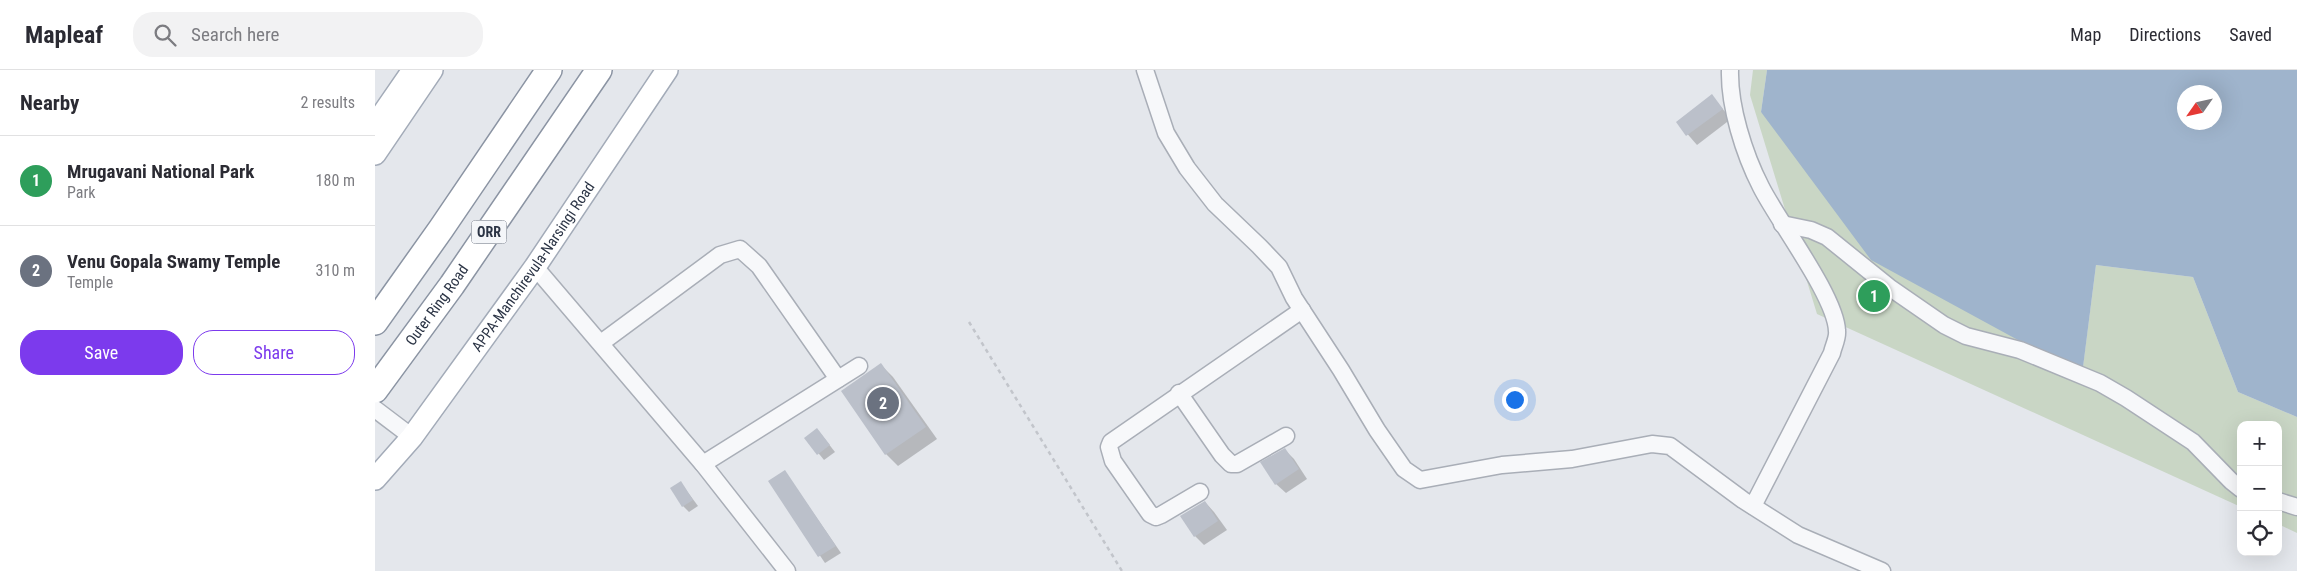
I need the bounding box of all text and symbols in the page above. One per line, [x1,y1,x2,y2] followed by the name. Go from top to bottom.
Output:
[133,12,483,57] search box
[25,21,103,49] text: Mapleaf
[151,21,179,49] icon: search
[191,23,279,46] text: Search here
[2070,24,2101,45] text: Map
[2129,24,2201,45] text: Directions
[2229,24,2272,45] text: Saved
[2177,85,2222,130] north arrow
[20,91,79,115] text: Nearby
[300,93,355,112] text: 2 results
[67,160,254,183] text: Mrugavani National Park
[32,171,40,190] text: 1
[316,171,355,190] text: 180 m
[468,178,598,355] street label: APPA-Manchirevula-Narsingi Road
[67,183,96,202] text: Park
[471,220,507,243] road number: ORR
[67,250,280,273] text: Venu Gopala Swamy Temple
[32,261,40,280] text: 2
[316,261,355,280] text: 310 m
[402,261,472,349] street label: Outer Ring Road
[67,273,113,292] text: Temple
[1858,277,1890,315] pin: 1
[20,330,183,375] button: Save
[193,330,355,375] button: Share
[867,384,899,422] pin: 2
[1502,387,1528,413] your location
[2237,421,2282,556] map controls
[2237,421,2282,466] button: +
[2237,466,2282,511] button: −
[2237,511,2282,556] button: locate

